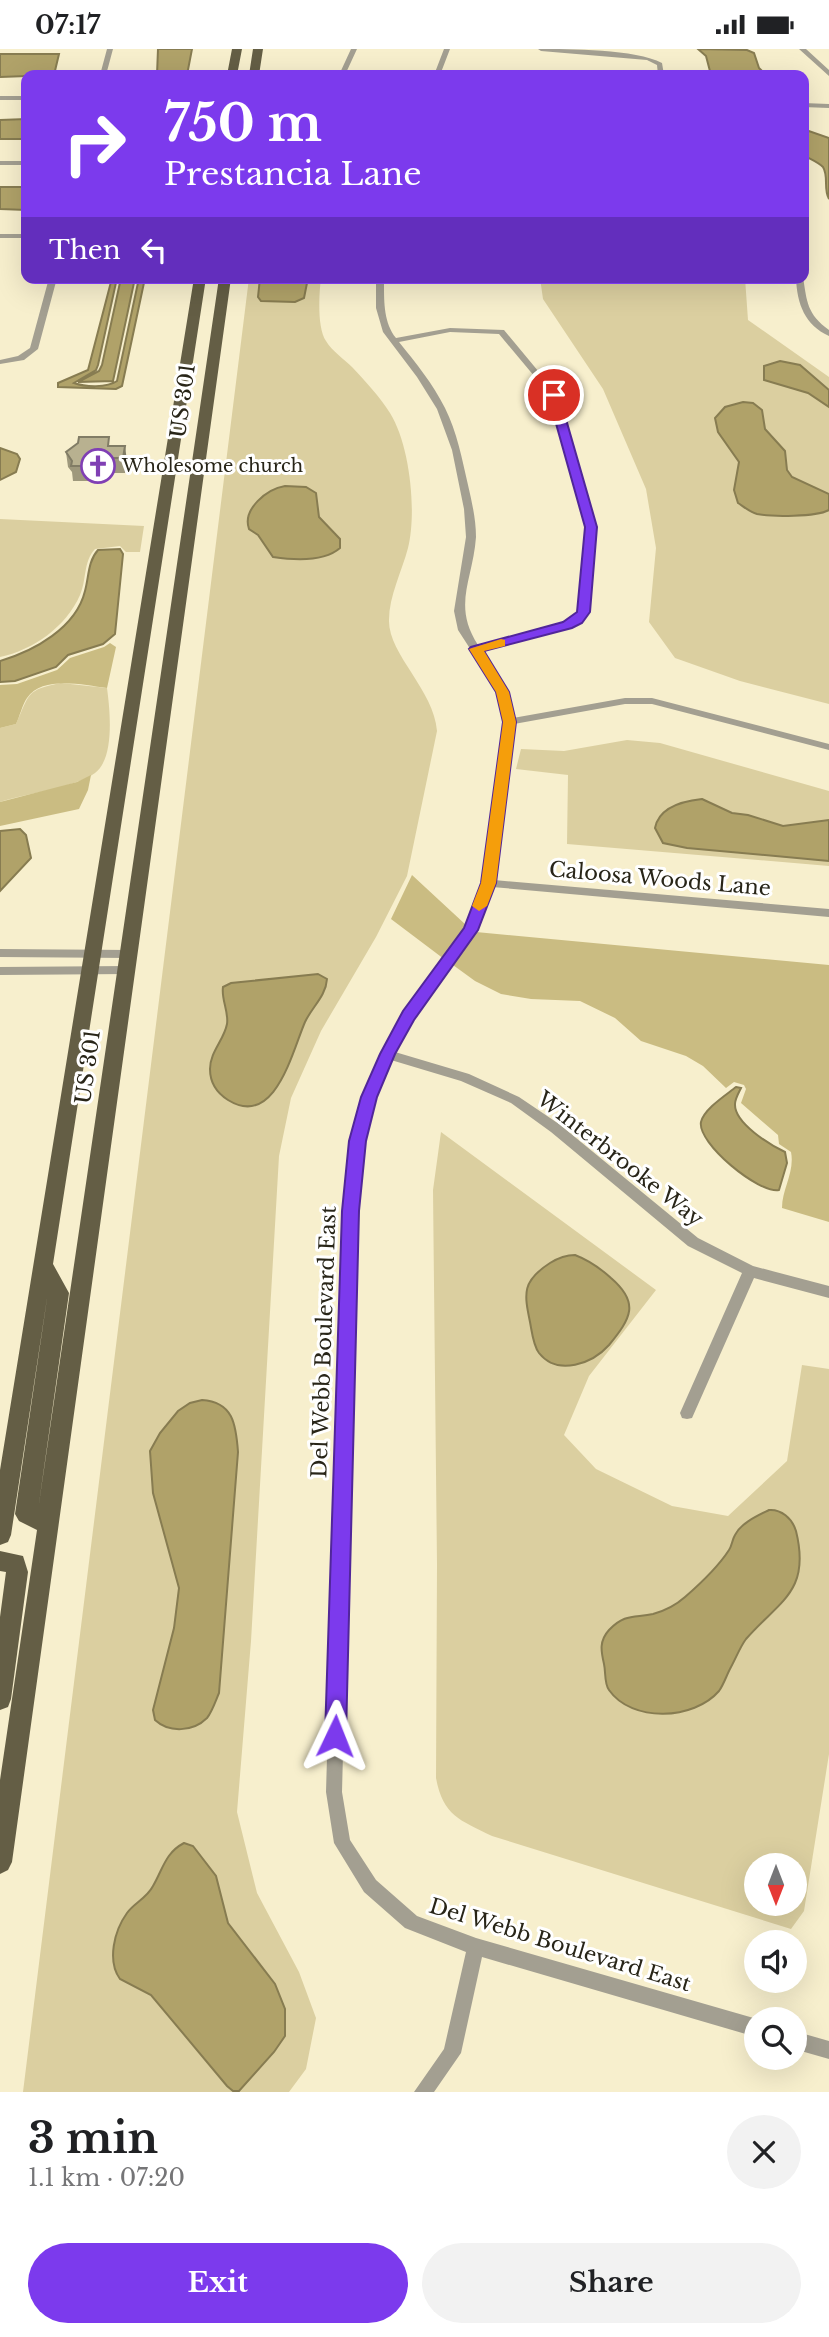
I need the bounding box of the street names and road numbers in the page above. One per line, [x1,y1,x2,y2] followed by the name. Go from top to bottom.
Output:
[165,362,201,440] street label: US 301
[548,856,772,902] street label: Caloosa Woods Lane
[70,1028,106,1106] street label: US 301
[531,1085,709,1232] street label: Winterbrooke Way
[306,1205,342,1479] street label: Del Webb Boulevard East
[426,1893,694,1997] street label: Del Webb Boulevard East

